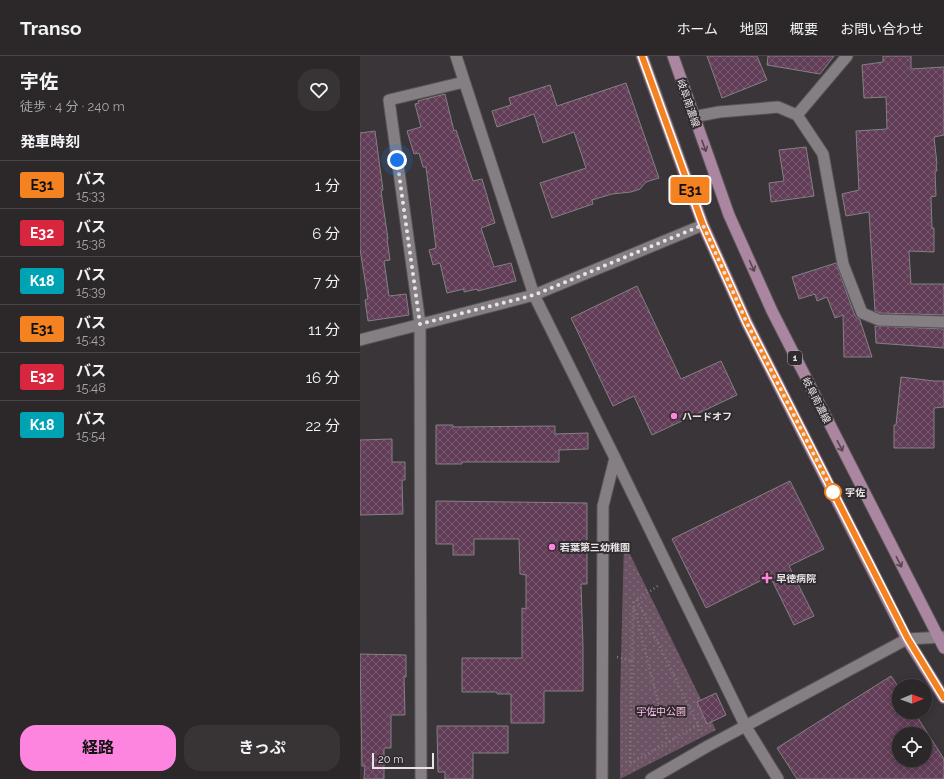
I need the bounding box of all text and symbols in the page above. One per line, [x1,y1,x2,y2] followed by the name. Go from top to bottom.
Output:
[20,17,81,39] text: Transo
[676,21,718,37] text: ホーム
[740,21,768,37] text: 地図
[790,21,818,37] text: 概要
[840,21,924,37] text: お問い合わせ
[298,69,340,111] button: heart
[20,70,58,92] text: 宇佐
[675,78,702,129] street label: 岐阜南濃線
[20,99,125,114] text: 徒歩 · 4 分 · 240 m
[20,133,80,151] text: 発車時刻
[700,139,708,151] one-way arrow
[387,150,407,170] your location
[76,170,106,188] text: バス
[30,177,54,193] text: E31
[315,177,340,195] text: 1 分
[667,177,713,203] line badge: E31
[678,182,702,198] text: E31
[76,188,105,203] text: 15:33
[76,218,106,236] text: バス
[30,225,54,241] text: E32
[312,225,340,243] text: 6 分
[76,236,106,251] text: 15:38
[749,260,756,272] one-way arrow
[76,266,106,284] text: バス
[30,273,54,289] text: K18
[313,273,340,291] text: 7 分
[76,284,106,299] text: 15:39
[76,314,106,332] text: バス
[30,321,54,337] text: E31
[308,321,340,339] text: 11 分
[76,332,105,347] text: 15:43
[788,351,802,365] road number: 1
[76,362,106,380] text: バス
[30,369,54,385] text: E32
[306,369,340,387] text: 16 分
[800,375,833,425] street label: 岐阜南濃線
[76,380,106,395] text: 15:48
[76,410,106,428] text: バス
[669,411,679,421] marker: ハードオフ
[682,411,732,422] place label: ハードオフ
[30,417,54,433] text: K18
[306,417,340,435] text: 22 分
[76,428,105,443] text: 15:54
[837,440,844,452] one-way arrow
[824,483,842,501] marker: 宇佐
[845,487,865,498] place label: 宇佐
[547,542,557,552] marker: 若葉第三幼稚園
[559,542,630,553] place label: 若葉第三幼稚園
[896,555,903,567] one-way arrow
[761,572,773,584] marker: 早徳病院
[776,573,816,584] place label: 早徳病院
[892,679,932,719] north arrow
[892,679,932,767] map controls
[636,706,686,717] park label: 宇佐中公園
[20,725,176,771] button: 経路
[184,725,340,771] button: きっぷ
[892,727,932,767] button: locate
[372,751,434,770] scale bar
[378,753,403,766] text: 20 m

